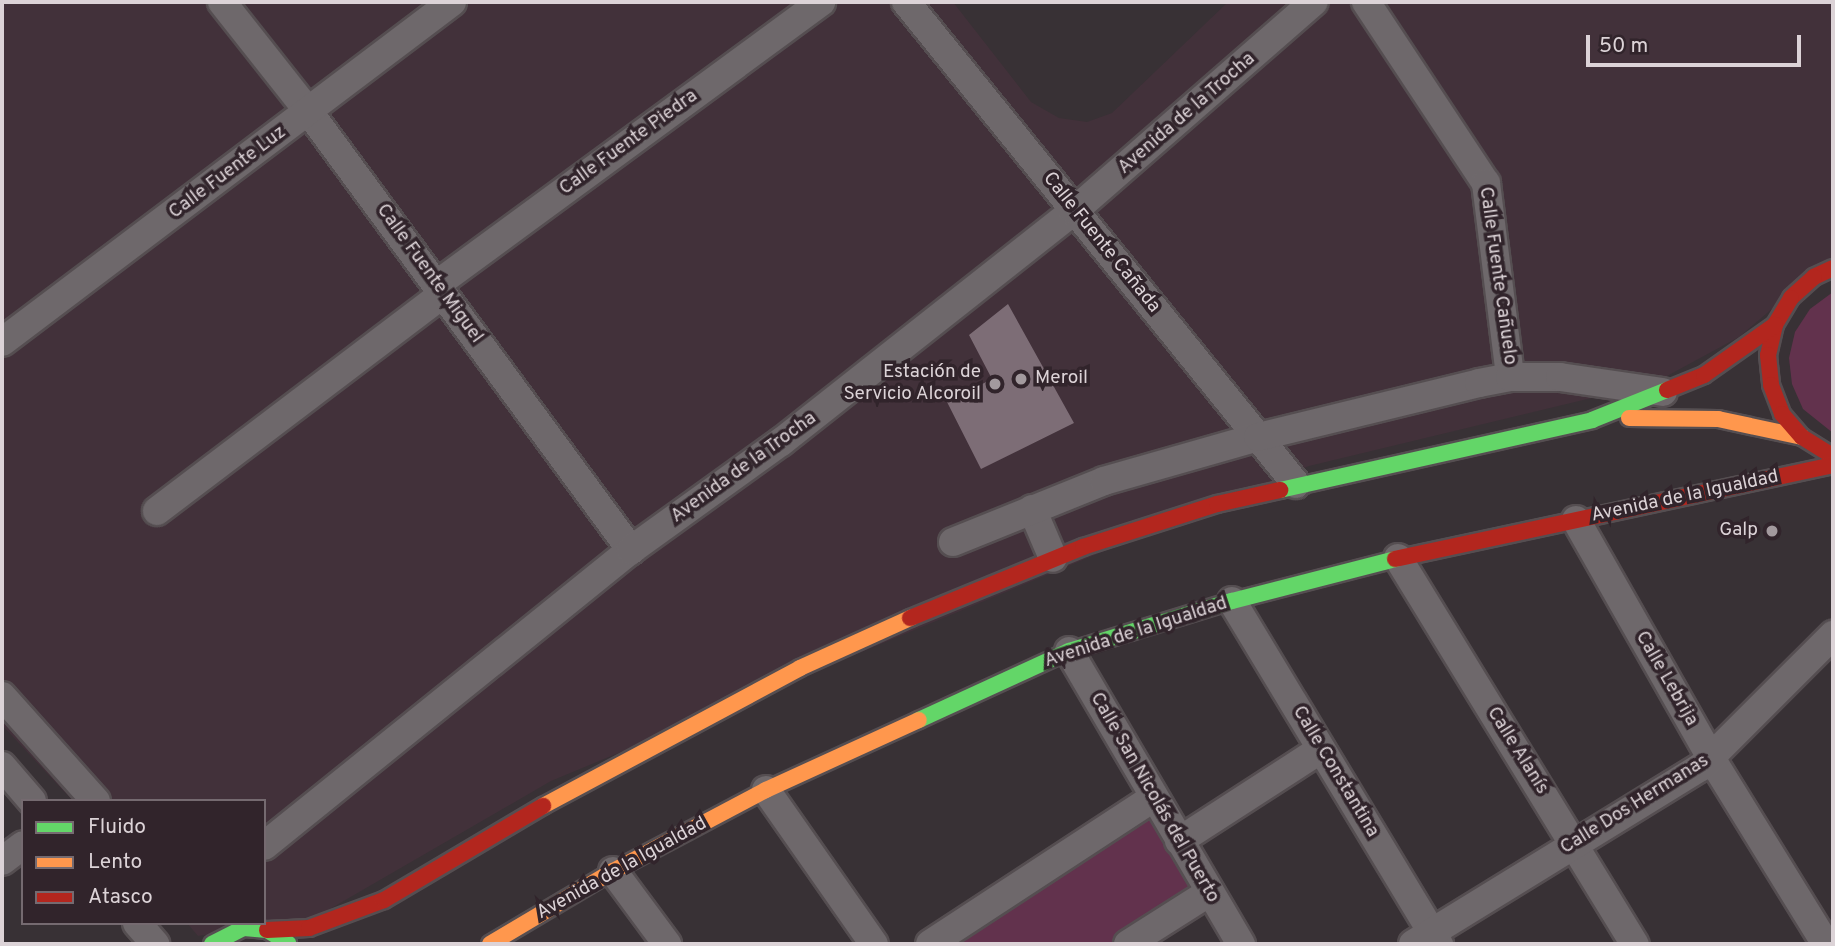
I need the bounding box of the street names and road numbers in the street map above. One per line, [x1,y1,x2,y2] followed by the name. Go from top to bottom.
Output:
[1113,48,1261,180] street label: Avenida de la Trocha
[556,85,702,201] street label: Calle Fuente Piedra
[165,121,291,225] street label: Calle Fuente Luz
[1037,168,1165,318] street label: Calle Fuente Cañada
[1473,185,1521,367] street label: Calle Fuente Cañuelo
[371,200,487,348] street label: Calle Fuente Miguel
[667,407,821,529] street label: Avenida de la Trocha
[1589,466,1781,528] street label: Avenida de la Igualdad
[1042,593,1230,673] street label: Avenida de la Igualdad
[1630,627,1702,731] street label: Calle Lebrija
[1084,689,1224,907] street label: Calle San Nicolás del Puerto
[1287,702,1383,842] street label: Calle Constantina
[1481,703,1553,799] street label: Calle Alanís
[1557,750,1713,860] street label: Calle Dos Hermanas
[533,813,711,925] street label: Avenida de la Igualdad

